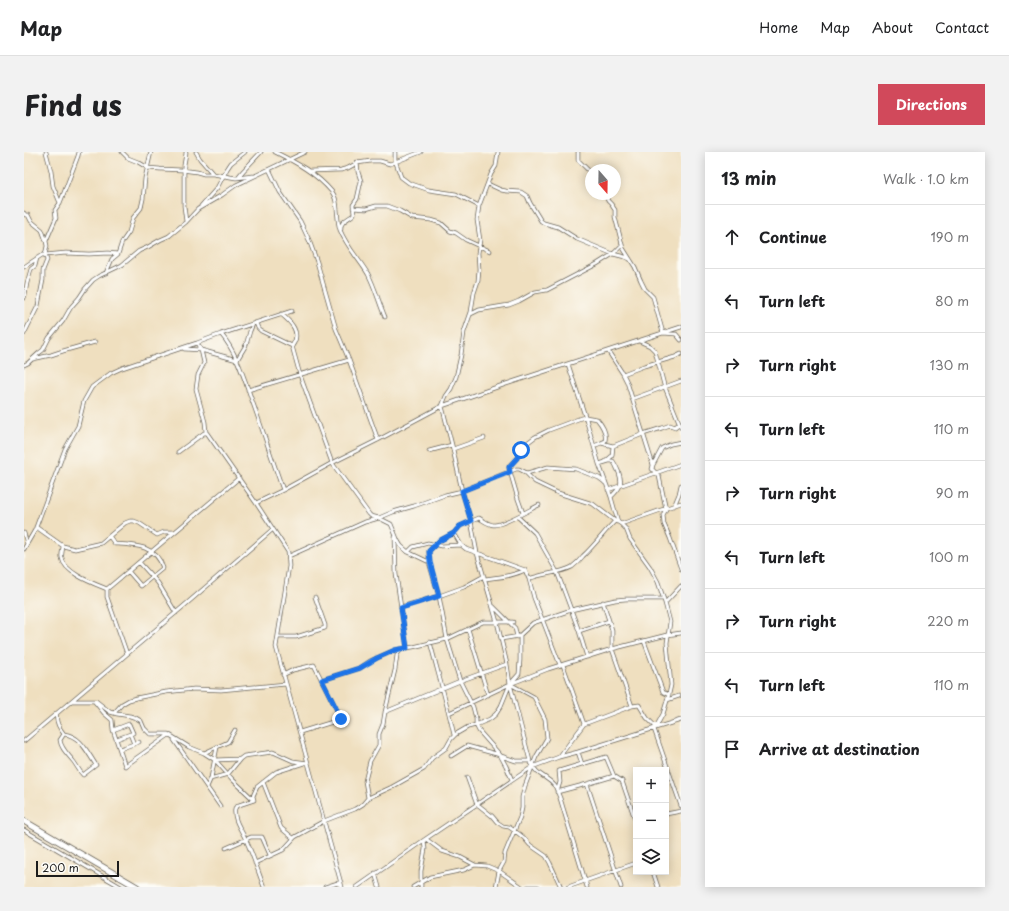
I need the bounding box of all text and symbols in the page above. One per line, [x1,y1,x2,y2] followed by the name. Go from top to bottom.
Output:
[20,14,62,42] text: Map
[759,17,798,38] text: Home
[820,17,850,38] text: Map
[872,17,913,38] text: About
[935,17,989,38] text: Contact
[24,83,122,126] text: Find us
[878,84,985,125] button: Directions
[585,164,621,200] north arrow
[721,165,776,191] text: 13 min
[883,169,969,188] text: Walk · 1.0 km
[759,225,827,248] text: Continue
[721,226,743,248] icon: ahead
[930,227,969,246] text: 190 m
[759,289,825,312] text: Turn left
[721,290,743,312] icon: left
[935,291,969,310] text: 80 m
[759,353,836,376] text: Turn right
[721,354,743,376] icon: right
[930,355,969,374] text: 130 m
[759,417,825,440] text: Turn left
[721,418,743,440] icon: left
[934,419,969,438] text: 110 m
[512,441,530,459] route start
[759,481,836,504] text: Turn right
[721,482,743,504] icon: right
[936,483,969,502] text: 90 m
[759,545,825,568] text: Turn left
[721,546,743,568] icon: left
[929,547,969,566] text: 100 m
[759,609,836,632] text: Turn right
[721,610,743,632] icon: right
[927,611,969,630] text: 220 m
[759,673,825,696] text: Turn left
[721,674,743,696] icon: left
[934,675,969,694] text: 110 m
[332,710,350,728] route end
[759,737,920,760] text: Arrive at destination
[721,738,743,760] icon: arrive
[633,767,669,875] map controls
[633,767,669,803] button: +
[633,803,669,839] button: −
[633,839,669,875] button: layers
[36,859,119,878] scale bar
[42,859,79,876] text: 200 m

